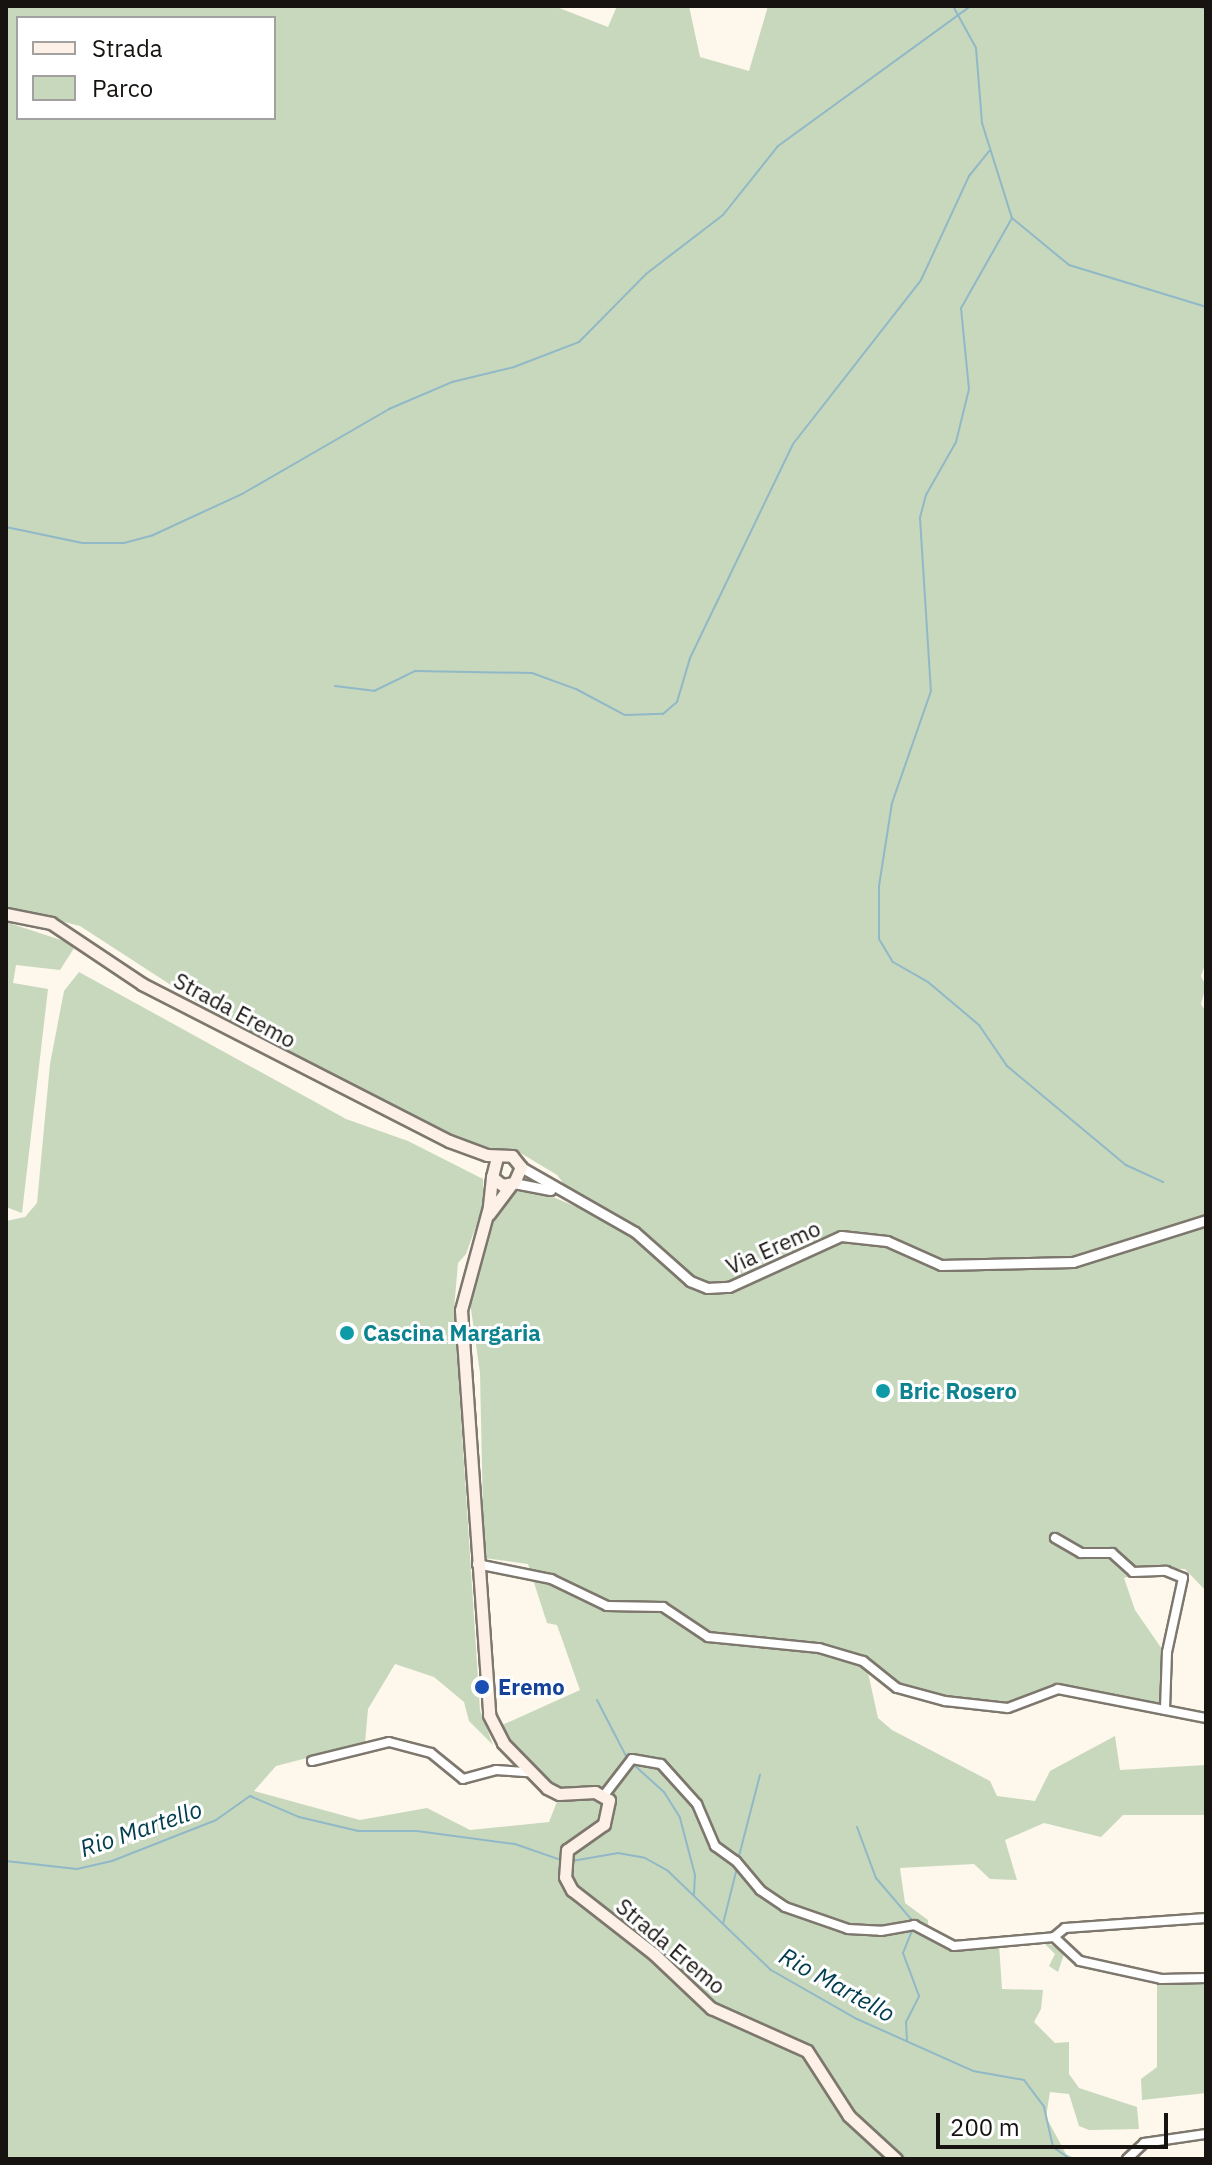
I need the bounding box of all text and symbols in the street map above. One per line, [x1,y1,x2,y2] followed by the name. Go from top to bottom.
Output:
[16,16,276,120] legend
[92,32,163,64] text: Strada
[92,72,153,104] text: Parco
[169,967,301,1053] street label: Strada Eremo
[722,1215,824,1279] street label: Via Eremo
[363,1320,541,1346] place label: Cascina Margaria
[338,1324,356,1342] marker: Cascina Margaria
[899,1378,1017,1404] place label: Bric Rosero
[874,1382,892,1400] marker: Bric Rosero
[498,1674,565,1700] place label: Eremo
[473,1678,491,1696] marker: Eremo
[76,1795,206,1863] water label: Rio Martello
[611,1893,731,1999] street label: Strada Eremo
[774,1942,900,2028] water label: Rio Martello
[940,2097,1172,2147] scale bar
[950,2111,1020,2143] text: 200 m

